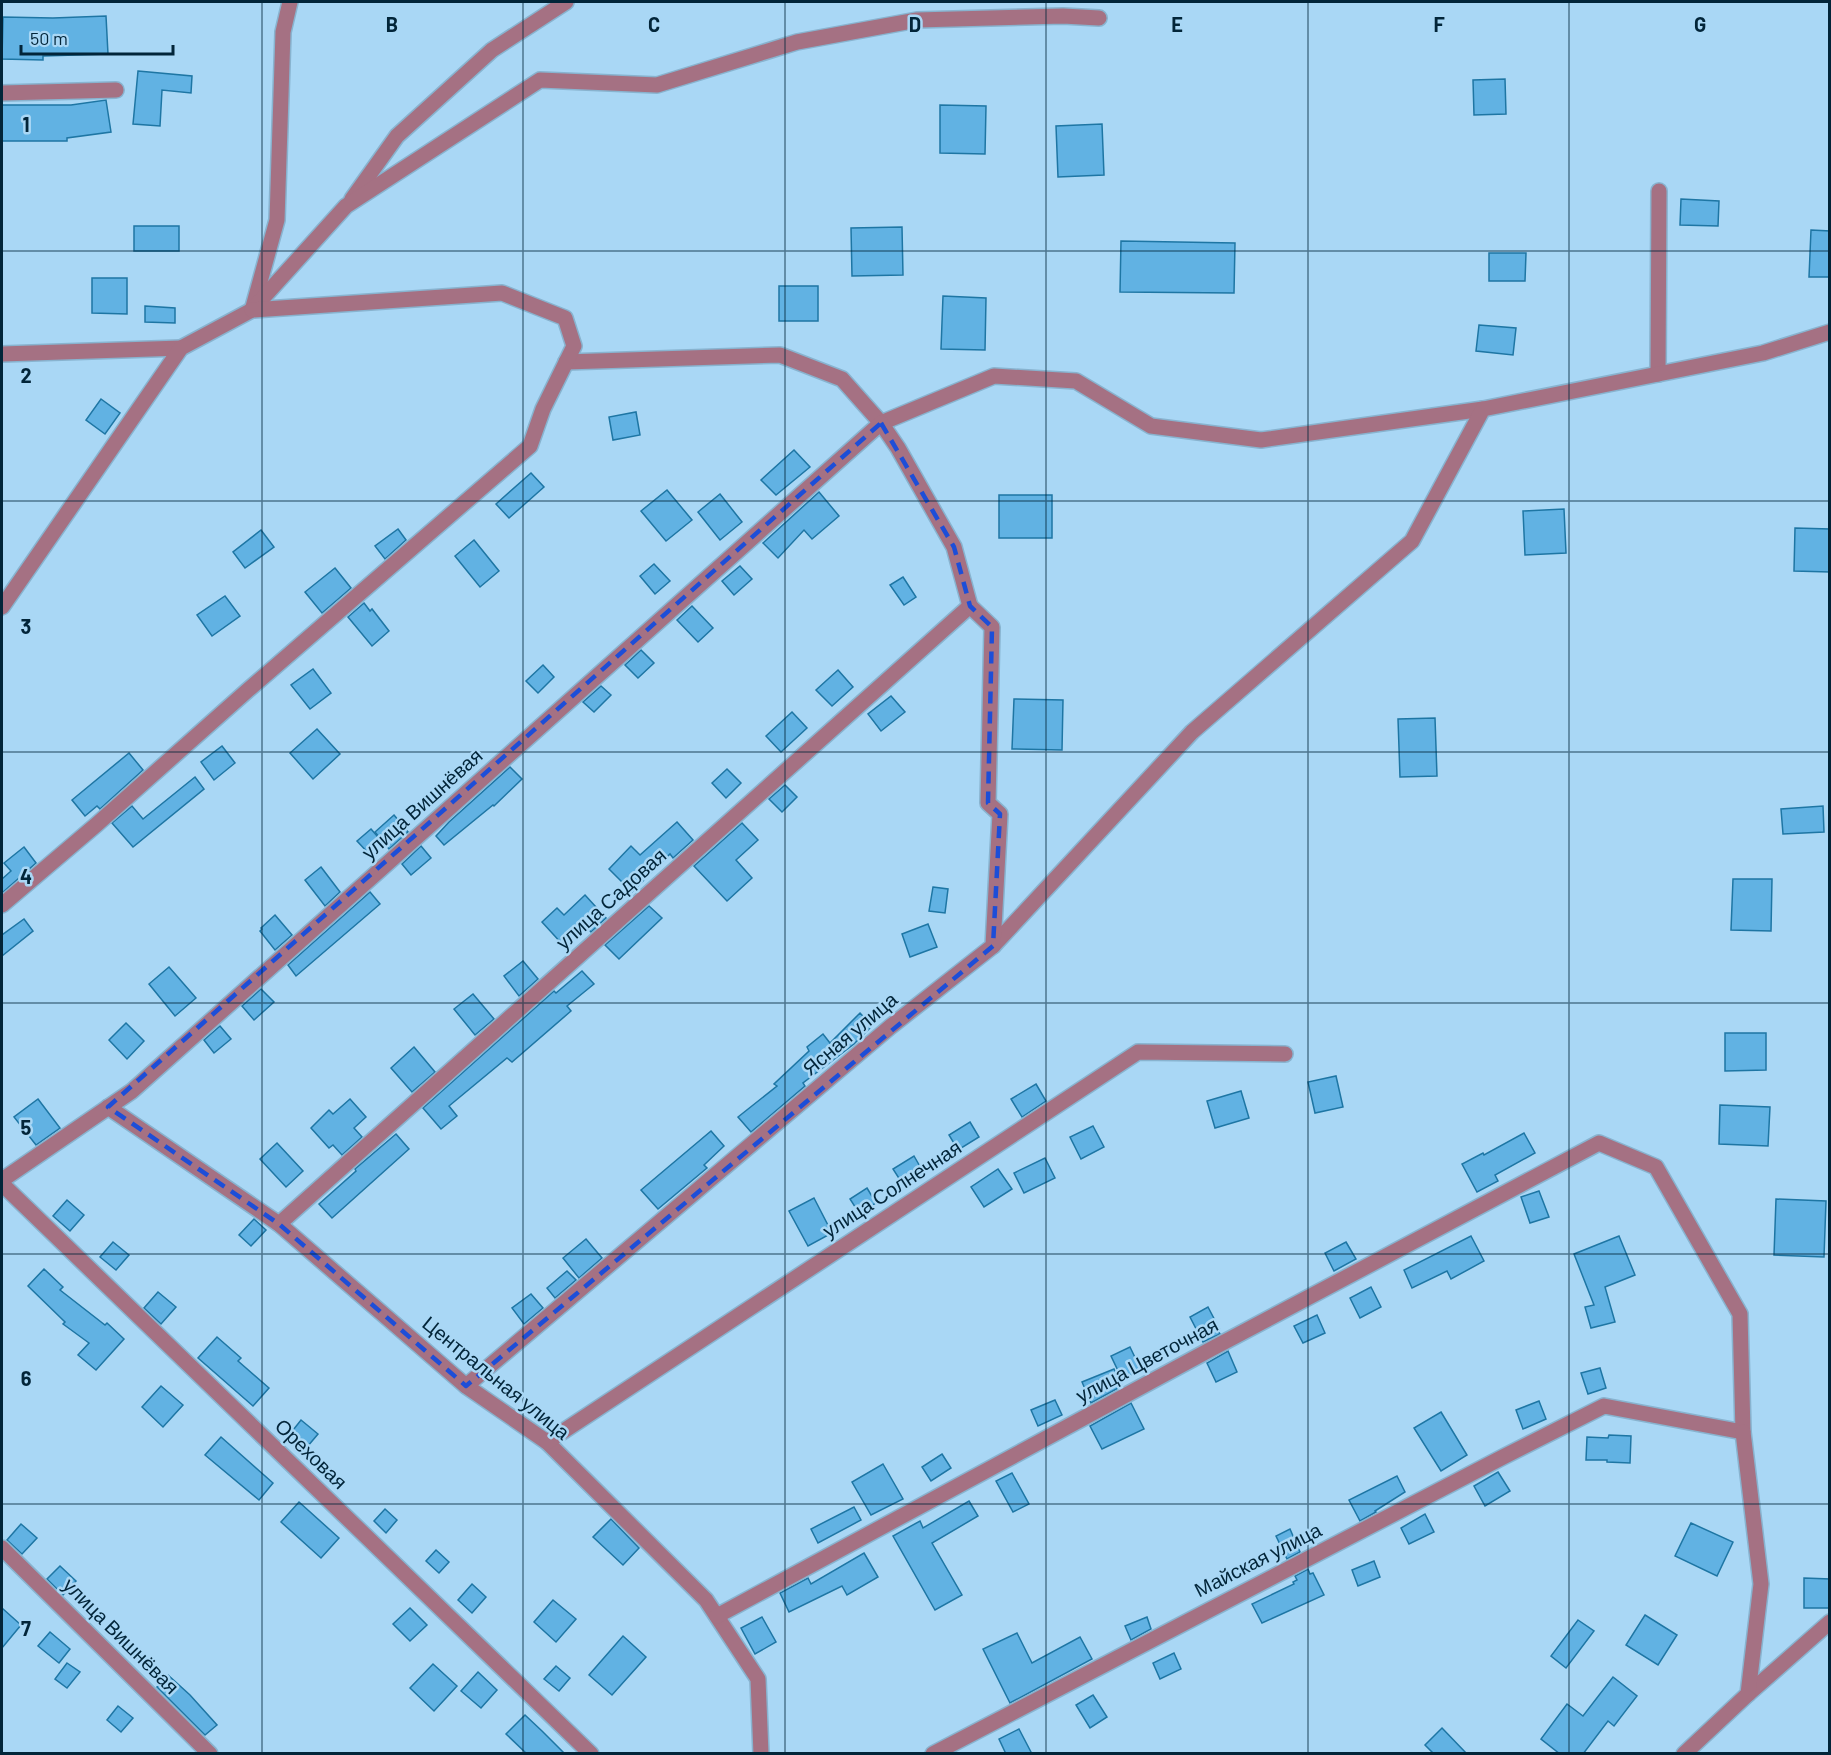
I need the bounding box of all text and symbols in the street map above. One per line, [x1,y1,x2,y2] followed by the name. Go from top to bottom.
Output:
[386,12,398,36] text: B
[648,12,660,36] text: C
[909,12,921,36] text: D
[1171,12,1183,36] text: E
[1433,12,1445,36] text: F
[1694,12,1706,36] text: G
[21,18,172,56] scale bar
[30,27,68,49] text: 50 m
[22,112,30,136] text: 1
[20,363,32,387] text: 2
[21,614,31,638] text: 3
[356,743,487,864] street label: улица Вишнёвая
[550,843,670,954] street label: улица Садовая
[20,864,32,888] text: 4
[797,986,902,1080] street label: Ясная улица
[21,1115,32,1139] text: 5
[818,1134,965,1242] street label: улица Солнечная
[418,1310,576,1445] street label: Центральная улица
[1071,1312,1222,1407] street label: улица Цветочная
[21,1366,32,1390] text: 6
[271,1413,353,1493] street label: Ореховая
[1190,1516,1326,1601] street label: Майская улица
[59,1572,185,1698] street label: улица Вишнёвая
[21,1616,31,1640] text: 7

